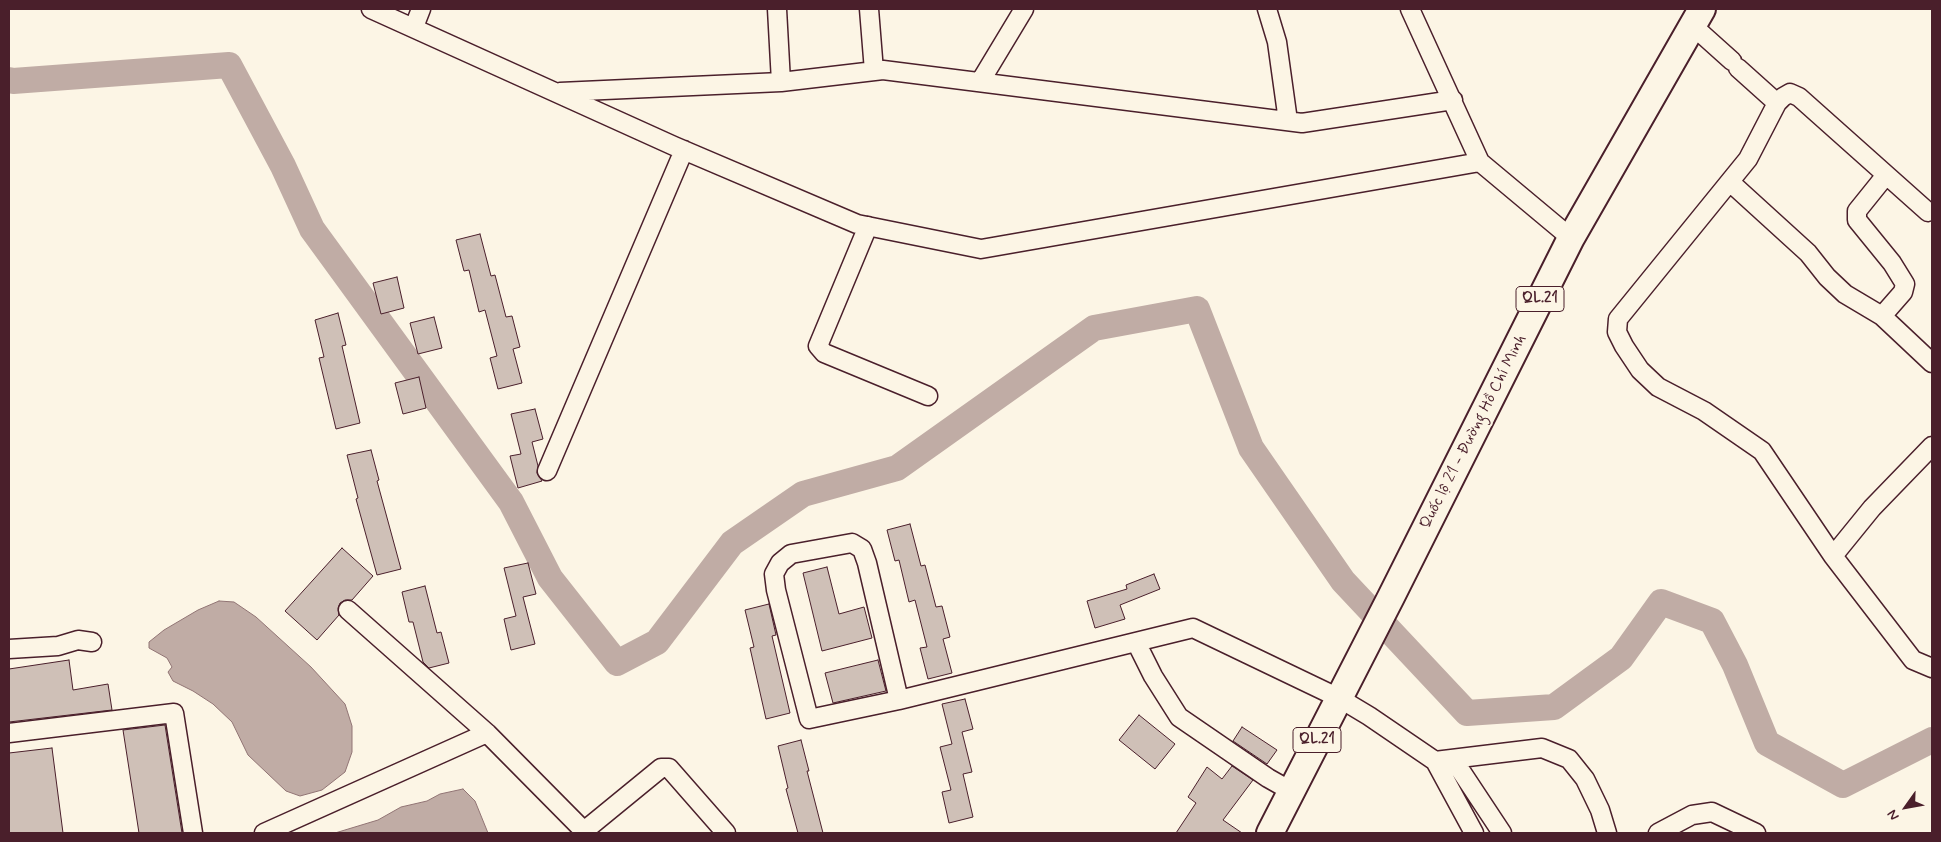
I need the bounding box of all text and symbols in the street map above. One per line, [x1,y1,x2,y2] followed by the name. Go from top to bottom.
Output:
[1516,286,1564,312] road number: QL.21
[1417,332,1531,532] street label: Quốc lộ 21 - Đường Hồ Chí Minh
[1293,728,1341,752] road number: QL.21
[1881,782,1931,832] north arrow
[1883,806,1903,824] text: N

